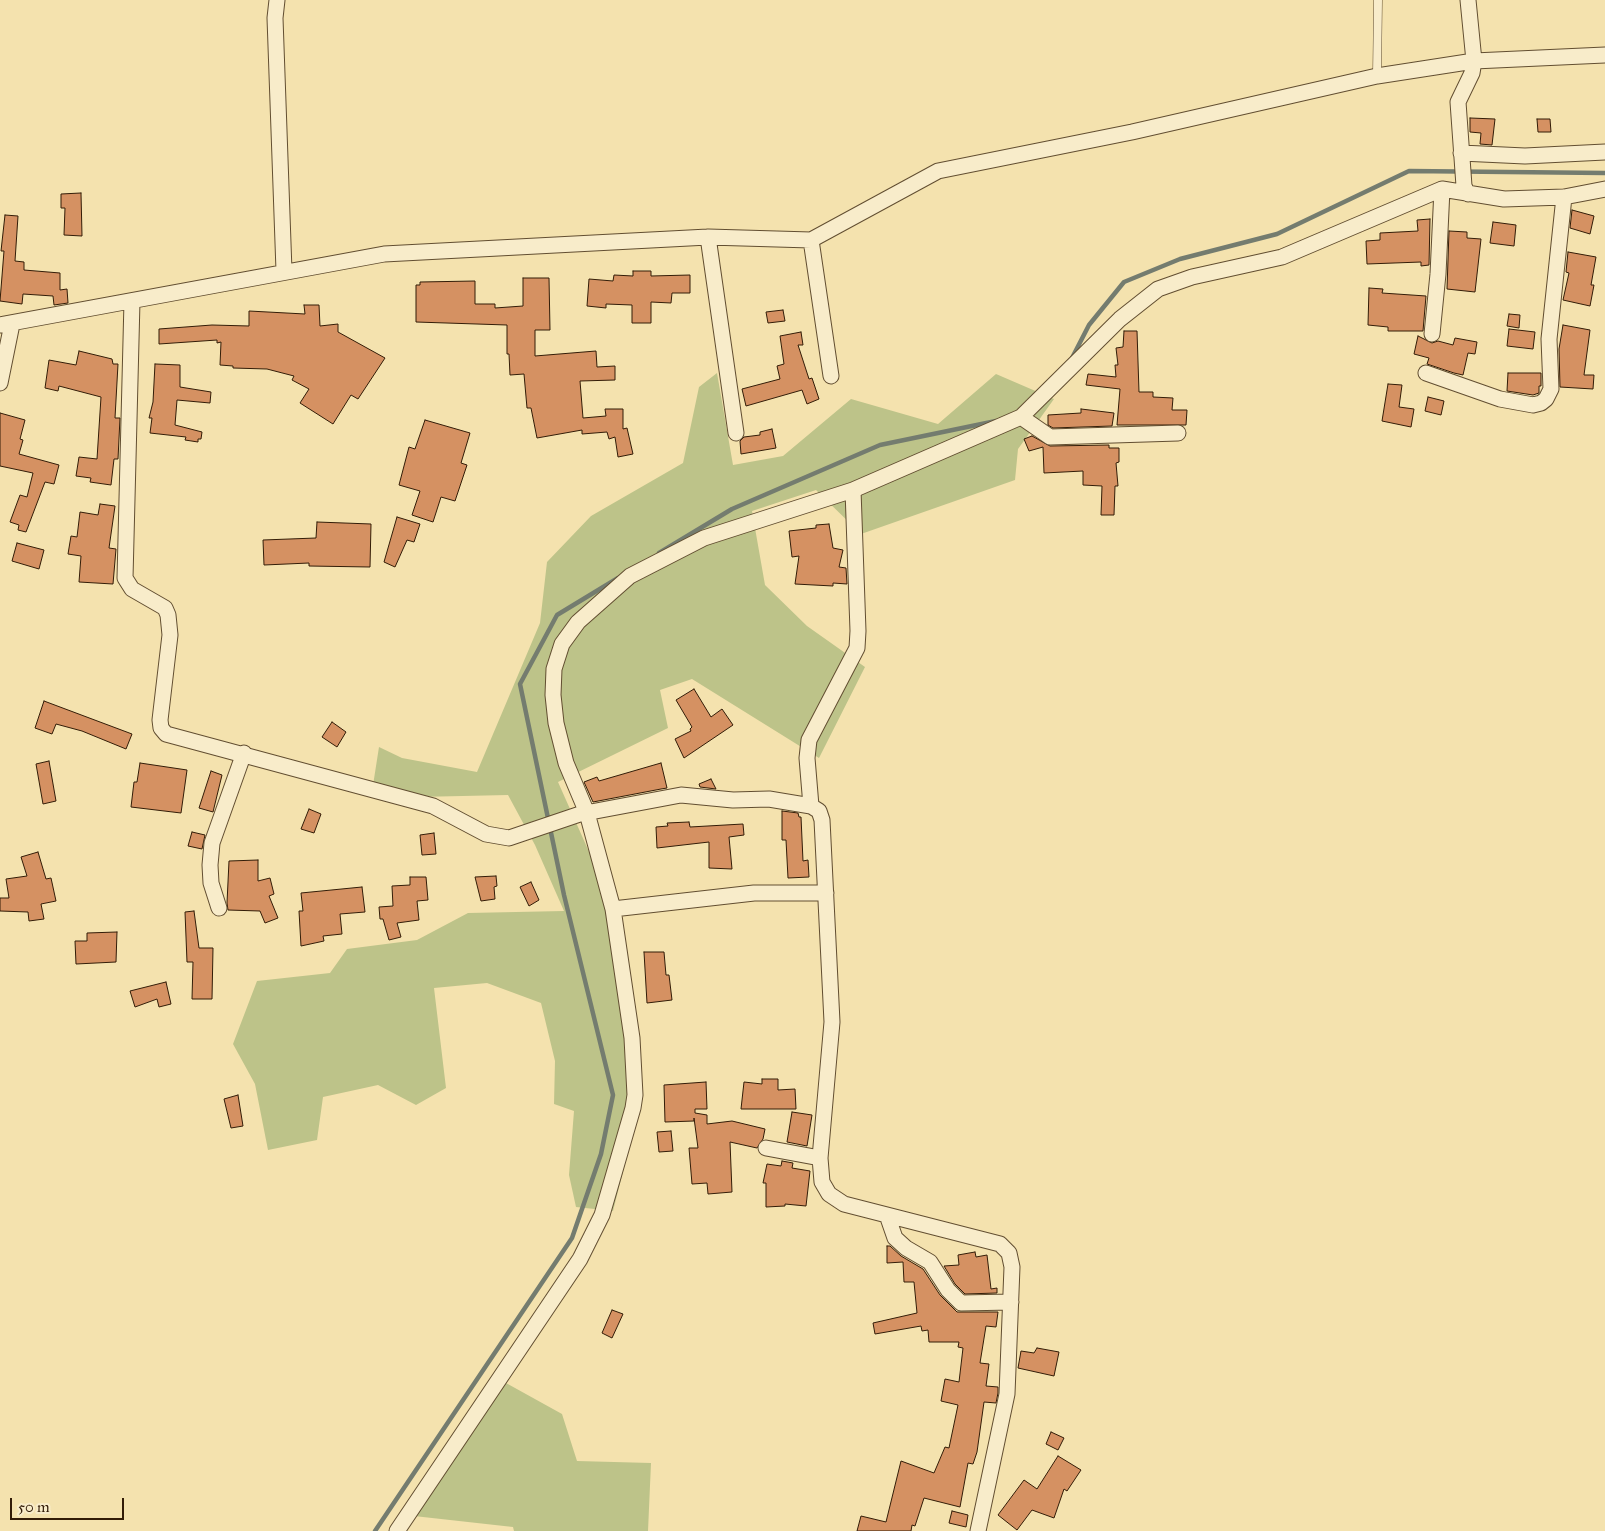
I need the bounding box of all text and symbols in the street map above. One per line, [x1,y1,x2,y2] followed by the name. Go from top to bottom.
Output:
[12,1488,126,1520] scale bar
[18,1498,50,1516] text: 50 m

